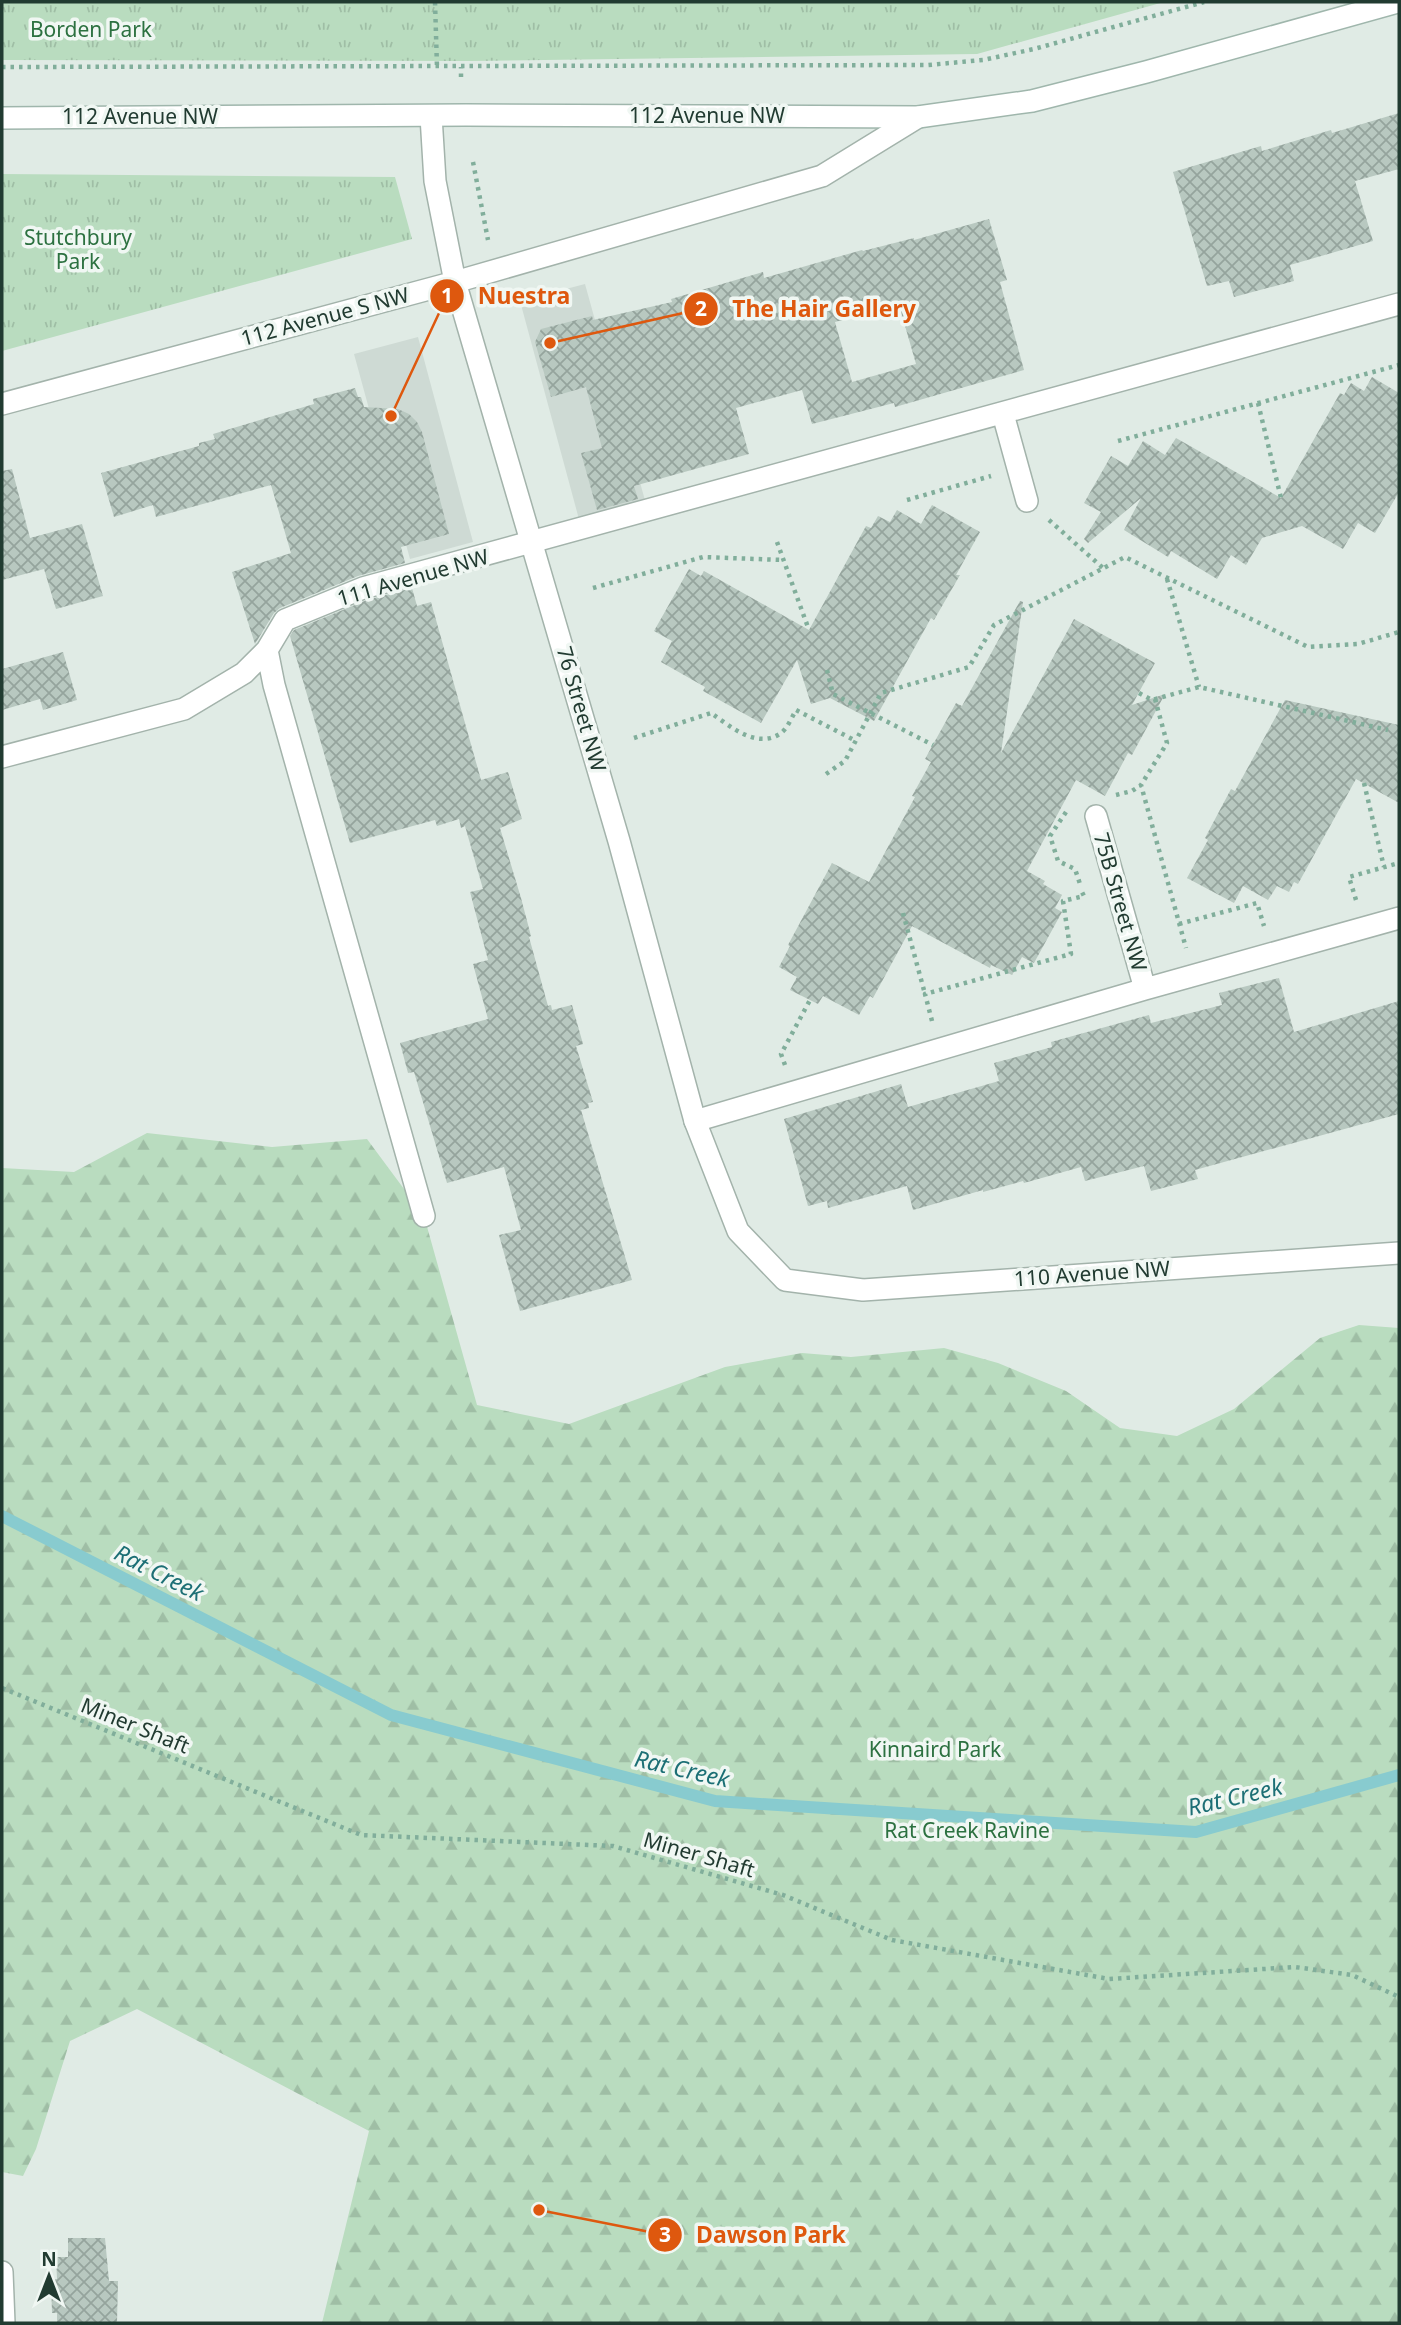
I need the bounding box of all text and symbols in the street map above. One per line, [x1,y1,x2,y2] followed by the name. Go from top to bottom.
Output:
[30,15,153,43] park label: Borden Park
[629,101,786,129] street label: 112 Avenue NW
[62,102,219,130] street label: 112 Avenue NW
[24,223,132,275] park label: Stutchbury Park
[429,274,585,318] callout: Nuestra
[478,279,570,311] text: Nuestra
[237,280,412,352] street label: 112 Avenue S NW
[441,281,453,309] text: 1
[683,287,930,331] callout: The Hair Gallery
[732,292,917,324] text: The Hair Gallery
[695,294,707,322] text: 2
[334,542,492,612] street label: 111 Avenue NW
[551,643,613,775] street label: 76 Street NW
[1088,829,1154,975] street label: 75B Street NW
[1013,1254,1171,1292] street label: 110 Avenue NW
[109,1536,211,1609] water label: Rat Creek
[77,1691,194,1760] street label: Miner Shaft
[869,1735,1002,1763] park label: Kinnaird Park
[632,1742,734,1795] water label: Rat Creek
[1184,1769,1287,1822] water label: Rat Creek
[884,1816,1050,1844] park label: Rat Creek Ravine
[640,1825,759,1883] street label: Miner Shaft
[647,2213,860,2257] callout: Dawson Park
[696,2218,847,2250] text: Dawson Park
[659,2220,671,2248] text: 3
[14,2241,84,2311] north arrow
[41,2246,57,2272] text: N

